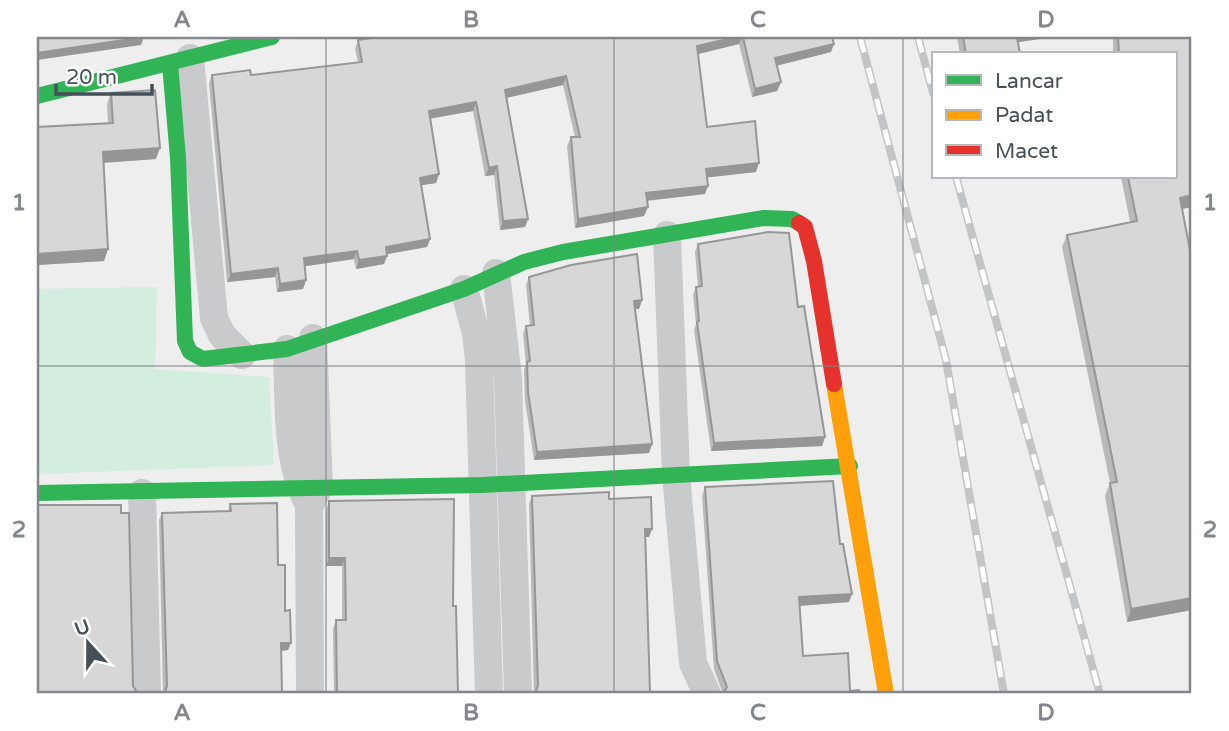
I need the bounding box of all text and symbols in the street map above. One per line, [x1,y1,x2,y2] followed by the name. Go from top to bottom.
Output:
[173,6,191,34] text: A
[463,6,479,34] text: B
[750,6,766,34] text: C
[1037,6,1055,34] text: D
[56,52,152,96] scale bar
[932,52,1176,178] legend
[66,65,117,90] text: 20 m
[995,69,1063,94] text: Lancar
[995,103,1053,128] text: Padat
[995,139,1058,164] text: Macet
[12,189,26,217] text: 1
[1203,189,1217,217] text: 1
[12,516,26,544] text: 2
[1203,516,1217,544] text: 2
[52,608,122,678] north arrow
[72,615,93,641] text: U
[173,699,191,727] text: A
[463,699,479,727] text: B
[750,699,766,727] text: C
[1037,699,1055,727] text: D

